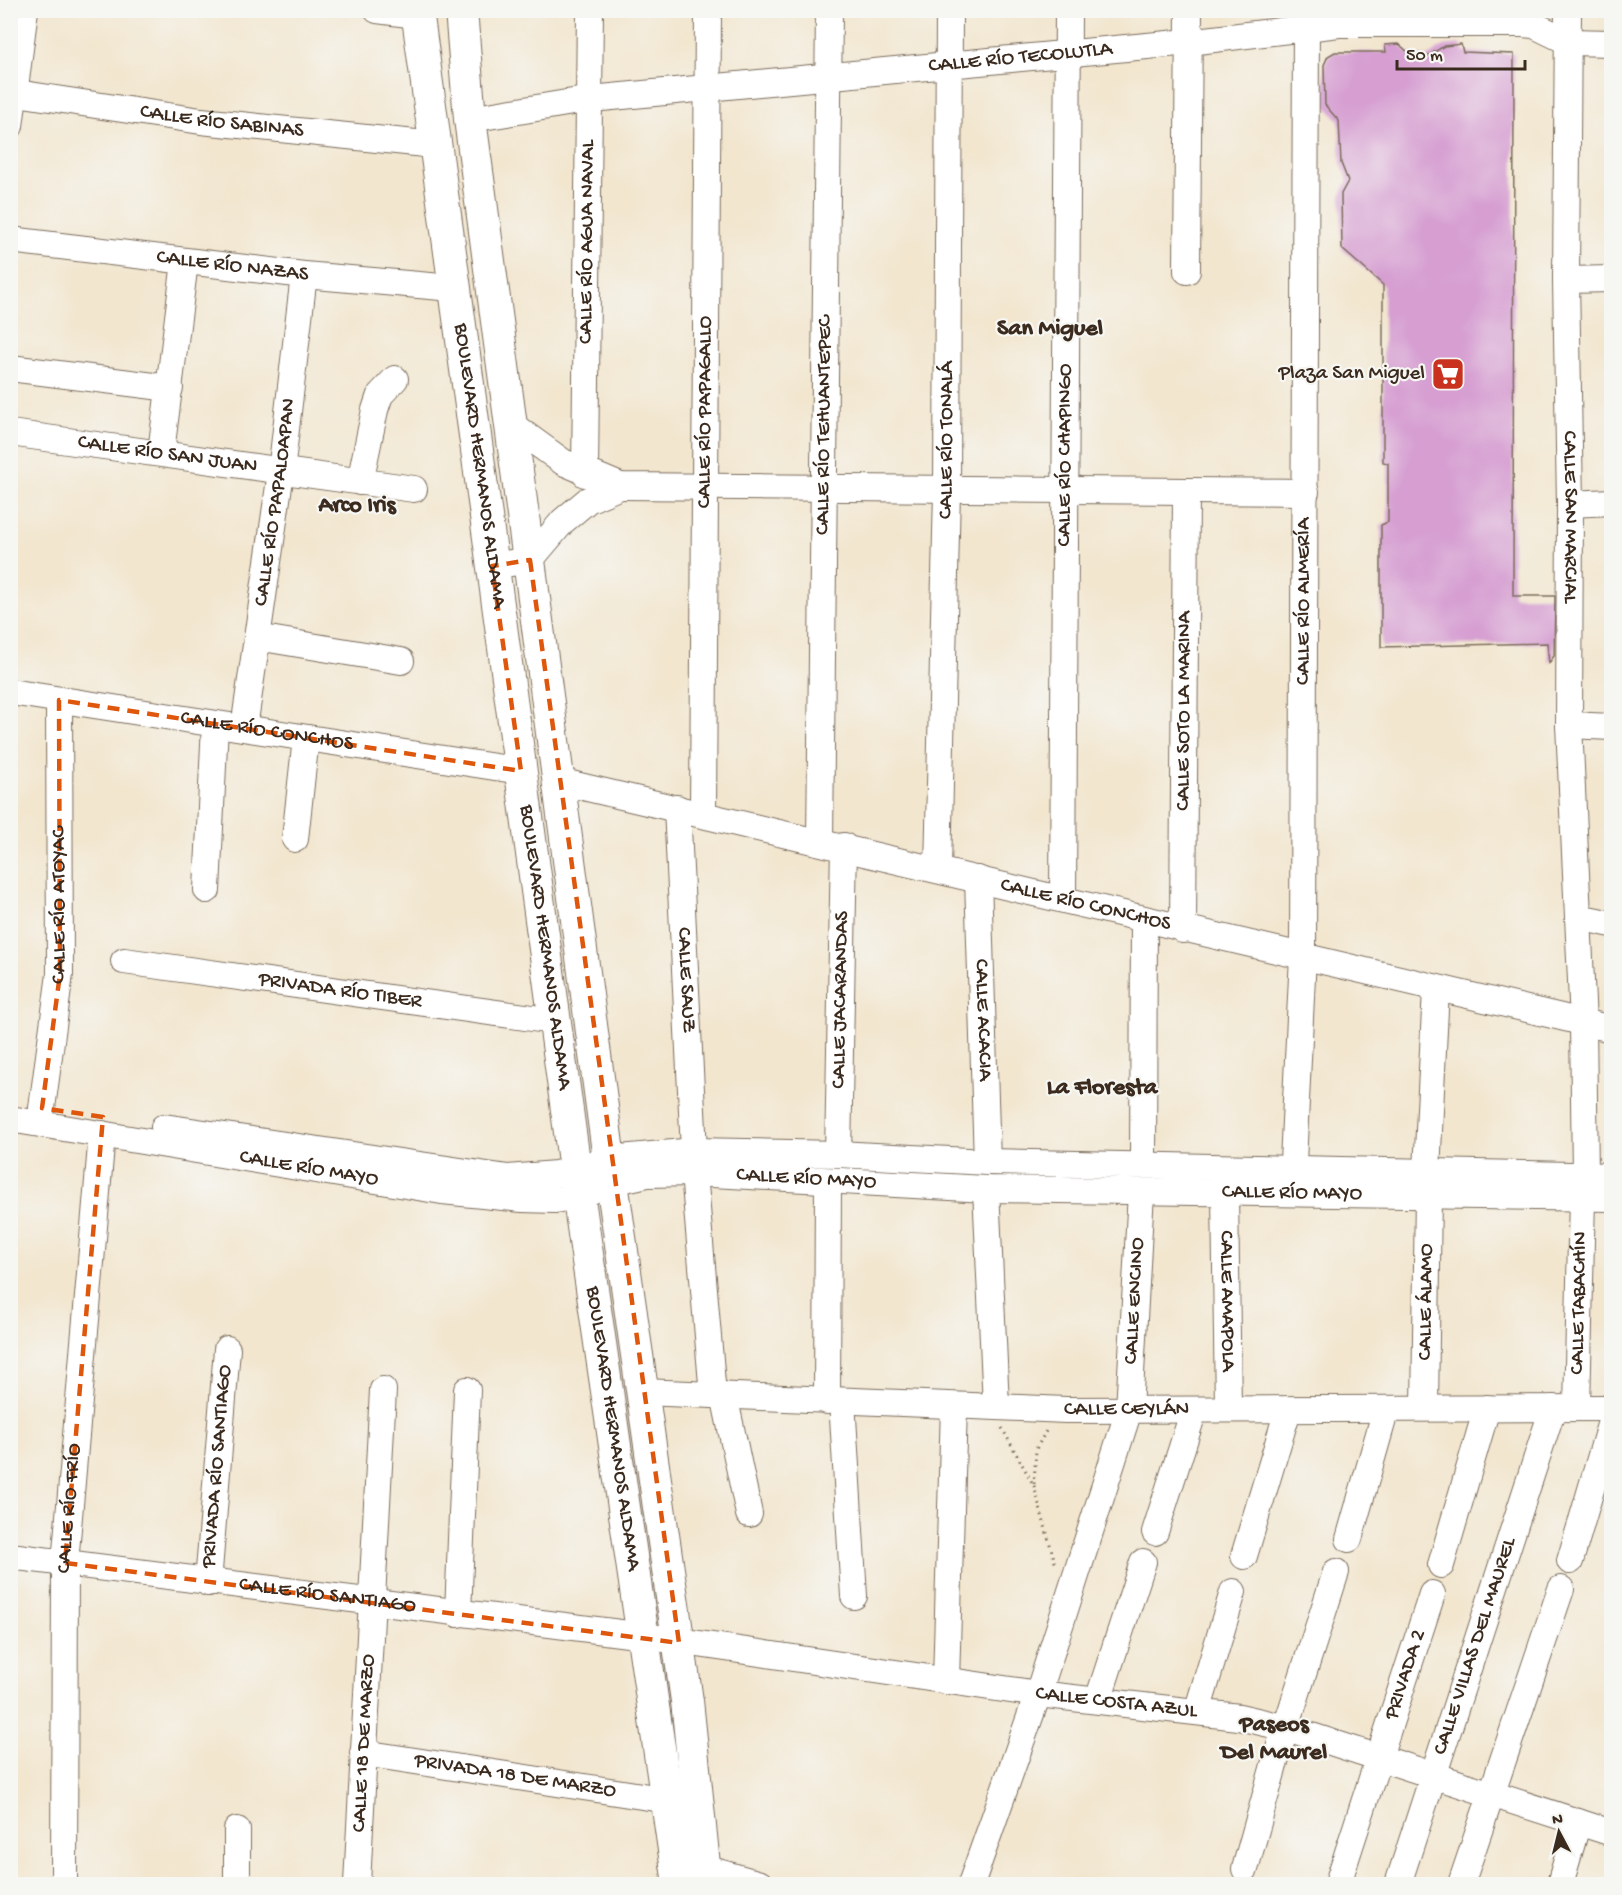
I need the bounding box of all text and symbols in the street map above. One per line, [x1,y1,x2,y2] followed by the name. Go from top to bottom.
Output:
[1397,33,1524,71] scale bar
[928,37,1115,79] street label: CALLE RÍO TECOLUTLA
[1406,46,1443,67] text: 50 m
[138,99,305,144] street label: CALLE RÍO SABINAS
[574,139,601,344] street label: CALLE RÍO AGUA NAVAL
[155,245,310,288] street label: CALLE RÍO NAZAS
[811,313,838,535] street label: CALLE RÍO TEHUANTEPEC
[692,315,719,508] street label: CALLE RÍO PAPAGALLO
[997,315,1103,344] district label: San Miguel
[447,321,511,611] street label: BOULEVARD HERMANOS ALDAMA
[1430,356,1466,392] supermarket icon: Plaza San Miguel
[934,359,960,519] street label: CALLE RÍO TONALÁ
[1278,362,1425,387] place label: Plaza San Miguel
[1052,363,1079,547] street label: CALLE RÍO CHAPINGO
[249,397,302,608] street label: CALLE RÍO PAPALOAPAN
[76,430,259,480] street label: CALLE RÍO SAN JUAN
[1556,430,1583,605] street label: CALLE SAN MARCIAL
[317,492,397,521] district label: Arco Iris
[1291,516,1317,685] street label: CALLE RÍO ALMERÍA
[1171,610,1198,811] street label: CALLE SOTO LA MARINA
[179,706,355,757] street label: CALLE RÍO CONCHOS
[513,802,577,1093] street label: BOULEVARD HERMANOS ALDAMA
[46,825,73,986] street label: CALLE RÍO ATOYAC
[998,873,1174,937] street label: CALLE RÍO CONCHOS
[827,911,855,1089] street label: CALLE JACARANDAS
[670,927,701,1033] street label: CALLE SAUZ
[968,958,997,1083] street label: CALLE ACACIA
[256,967,424,1015] street label: PRIVADA RÍO TIBER
[1047,1074,1159,1103] district label: La Floresta
[238,1145,380,1193] street label: CALLE RÍO MAYO
[736,1163,877,1195] street label: CALLE RÍO MAYO
[1222,1180,1363,1207] street label: CALLE RÍO MAYO
[1213,1230,1240,1373] street label: CALLE AMAPOLA
[1565,1231,1594,1375] street label: CALLE TABACHÍN
[1119,1236,1151,1365] street label: CALLE ENCINO
[1413,1243,1440,1361] street label: CALLE ÁLAMO
[579,1284,646,1574] street label: BOULEVARD HERMANOS ALDAMA
[197,1363,238,1570] street label: PRIVADA RÍO SANTIAGO
[1064,1396,1189,1423] street label: CALLE CEYLÁN
[52,1442,88,1573] street label: CALLE RÍO FRÍO
[1428,1533,1523,1758] street label: CALLE VILLAS DEL MAUREL
[237,1573,418,1620] street label: CALLE RÍO SANTIAGO
[1379,1627,1432,1724] street label: PRIVADA 2
[347,1653,382,1833] street label: CALLE 18 DE MARZO
[1034,1681,1200,1725] street label: CALLE COSTA AZUL
[1219,1711,1327,1768] district label: Paseos Del Maurel
[412,1748,618,1804] street label: PRIVADA 18 DE MARZO
[1529,1802,1589,1862] north arrow
[1551,1810,1564,1831] text: N

